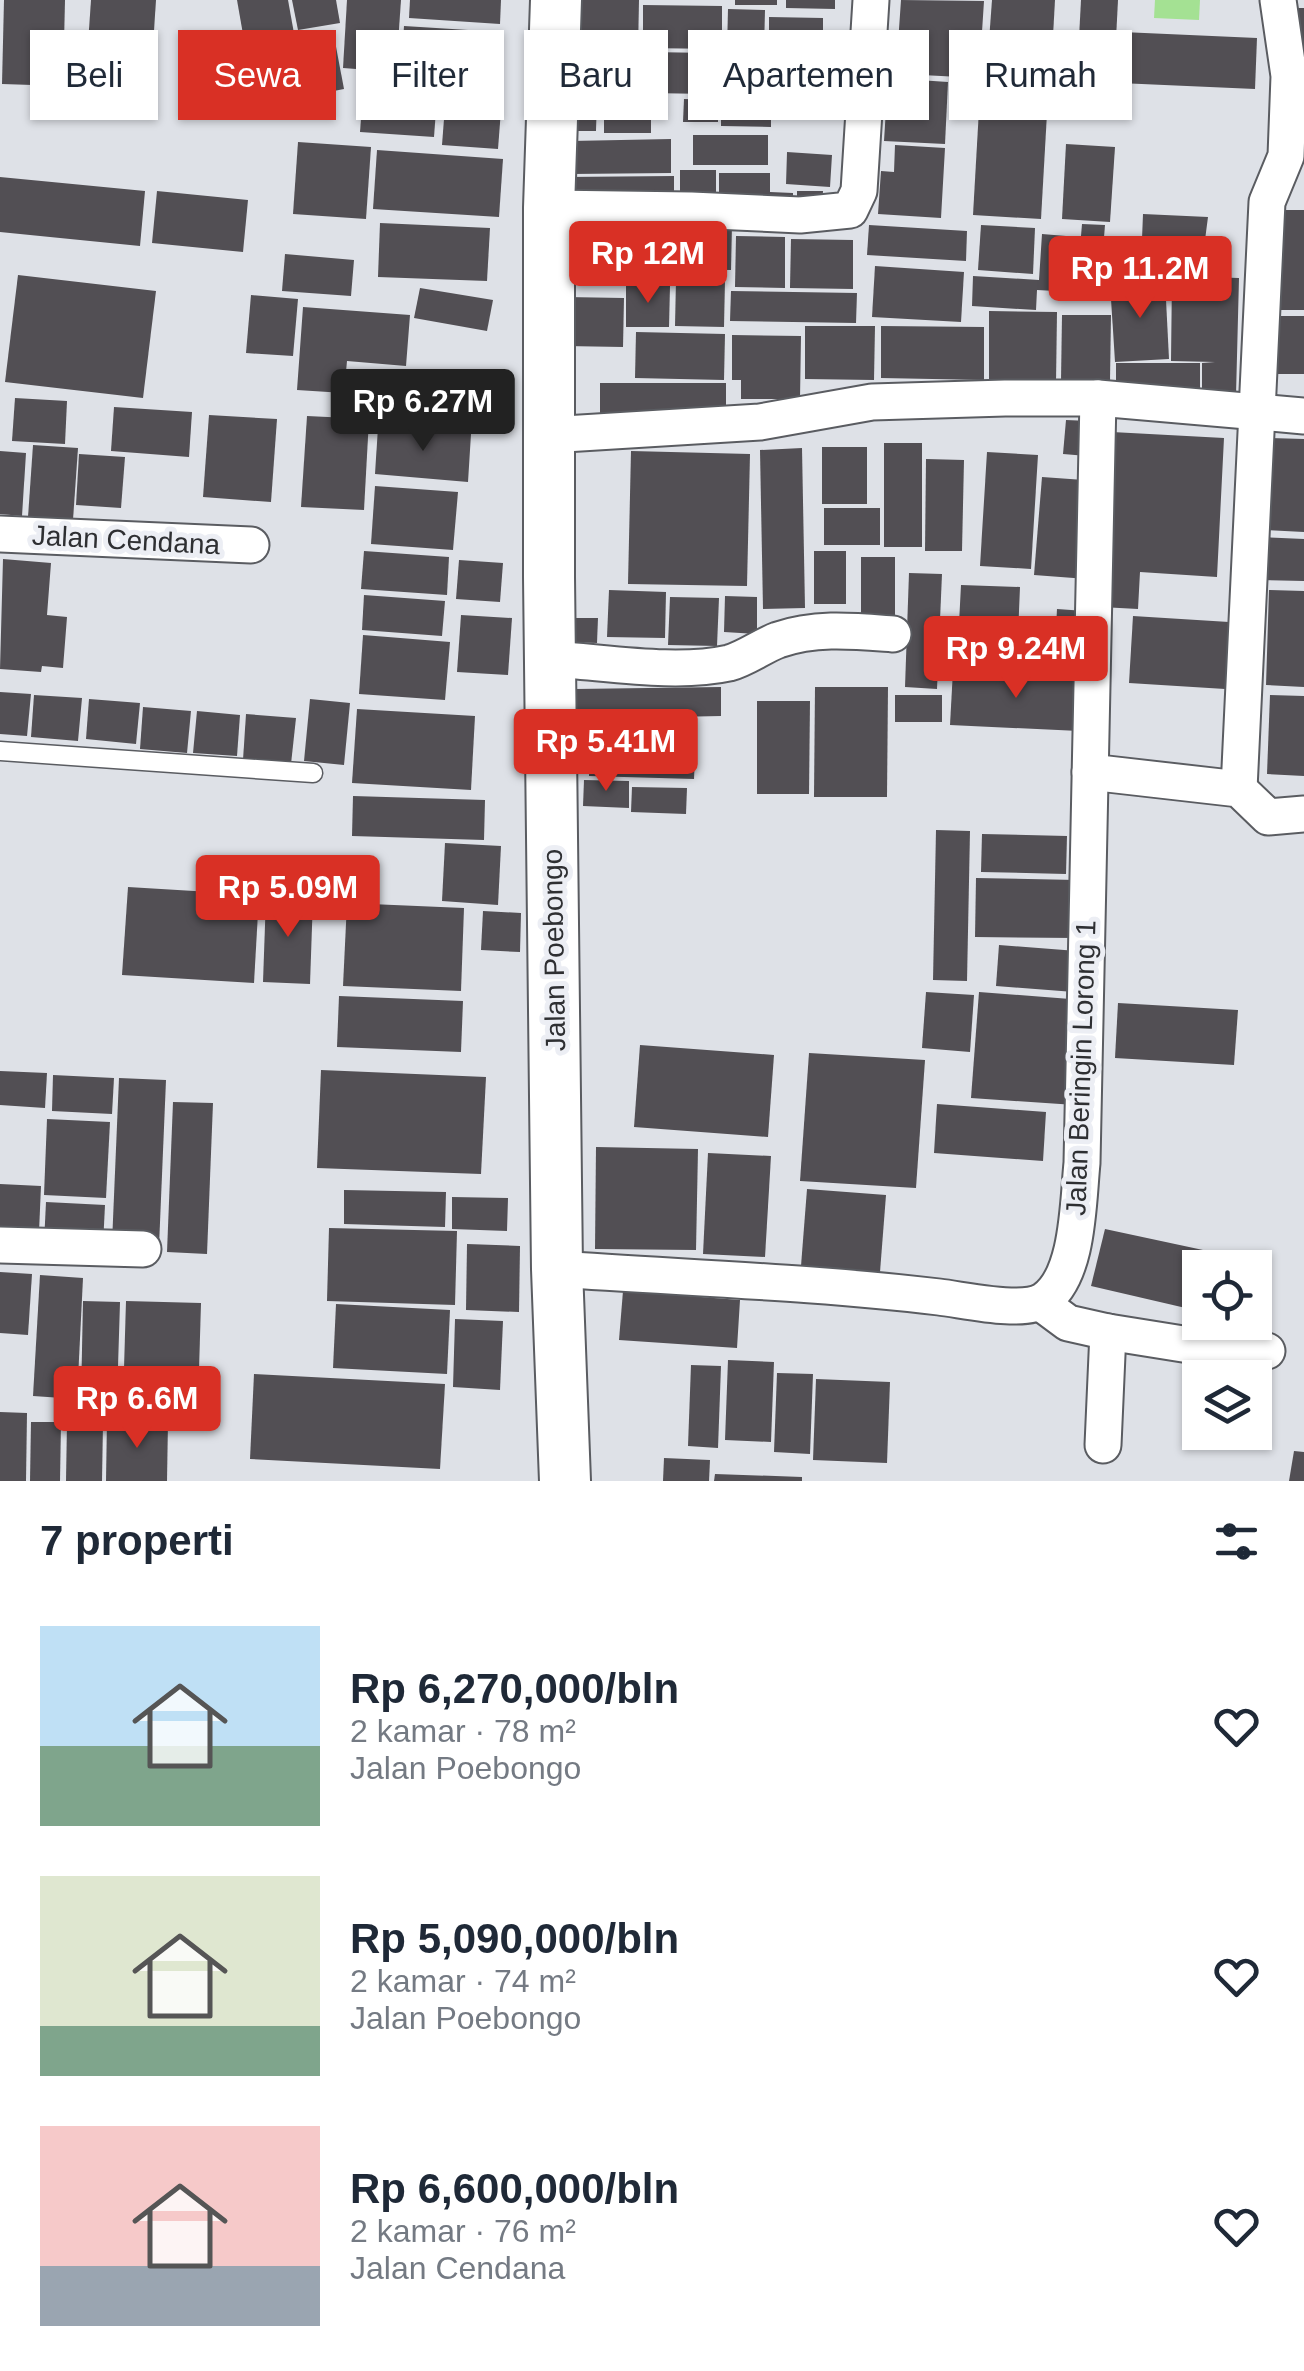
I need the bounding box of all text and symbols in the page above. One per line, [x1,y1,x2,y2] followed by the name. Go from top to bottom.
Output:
[30,30,158,120] chip: Beli
[178,30,336,120] chip: Sewa
[356,30,504,120] chip: Filter
[524,30,668,120] chip: Baru
[688,30,929,120] chip: Apartemen
[949,30,1132,120] chip: Rumah
[567,221,729,306] pin: Rp 12M
[591,235,705,271] text: Rp 12M
[1037,236,1243,321] pin: Rp 11.2M
[1071,250,1209,286] text: Rp 11.2M
[320,369,526,454] pin: Rp 6.27M
[353,383,493,419] text: Rp 6.27M
[31,520,221,560] street label: Jalan Cendana
[913,616,1119,701] pin: Rp 9.24M
[946,630,1086,666] text: Rp 9.24M
[503,709,709,794] pin: Rp 5.41M
[536,723,676,759] text: Rp 5.41M
[537,849,571,1051] street label: Jalan Poebongo
[185,855,391,940] pin: Rp 5.09M
[218,869,358,905] text: Rp 5.09M
[1060,920,1102,1216] street label: Jalan Beringin Lorong 1
[1182,1250,1272,1450] map controls
[1182,1250,1272,1340] button: locate
[1182,1360,1272,1450] button: layers
[45,1366,229,1451] pin: Rp 6.6M
[76,1380,198,1416] text: Rp 6.6M
[1209,1514,1264,1569] icon: filters
[40,1517,234,1564] text: 7 properti
[350,1665,679,1712] text: Rp 6,270,000/bln
[120,1666,240,1786] icon: home
[1209,1699,1264,1754] icon: heart
[350,1713,576,1749] text: 2 kamar · 78 m²
[350,1750,581,1786] text: Jalan Poebongo
[350,1915,679,1962] text: Rp 5,090,000/bln
[120,1916,240,2036] icon: home
[1209,1949,1264,2004] icon: heart
[350,1963,576,1999] text: 2 kamar · 74 m²
[350,2000,581,2036] text: Jalan Poebongo
[350,2165,679,2212] text: Rp 6,600,000/bln
[120,2166,240,2286] icon: home
[1209,2199,1264,2254] icon: heart
[350,2213,576,2249] text: 2 kamar · 76 m²
[350,2250,565,2286] text: Jalan Cendana

